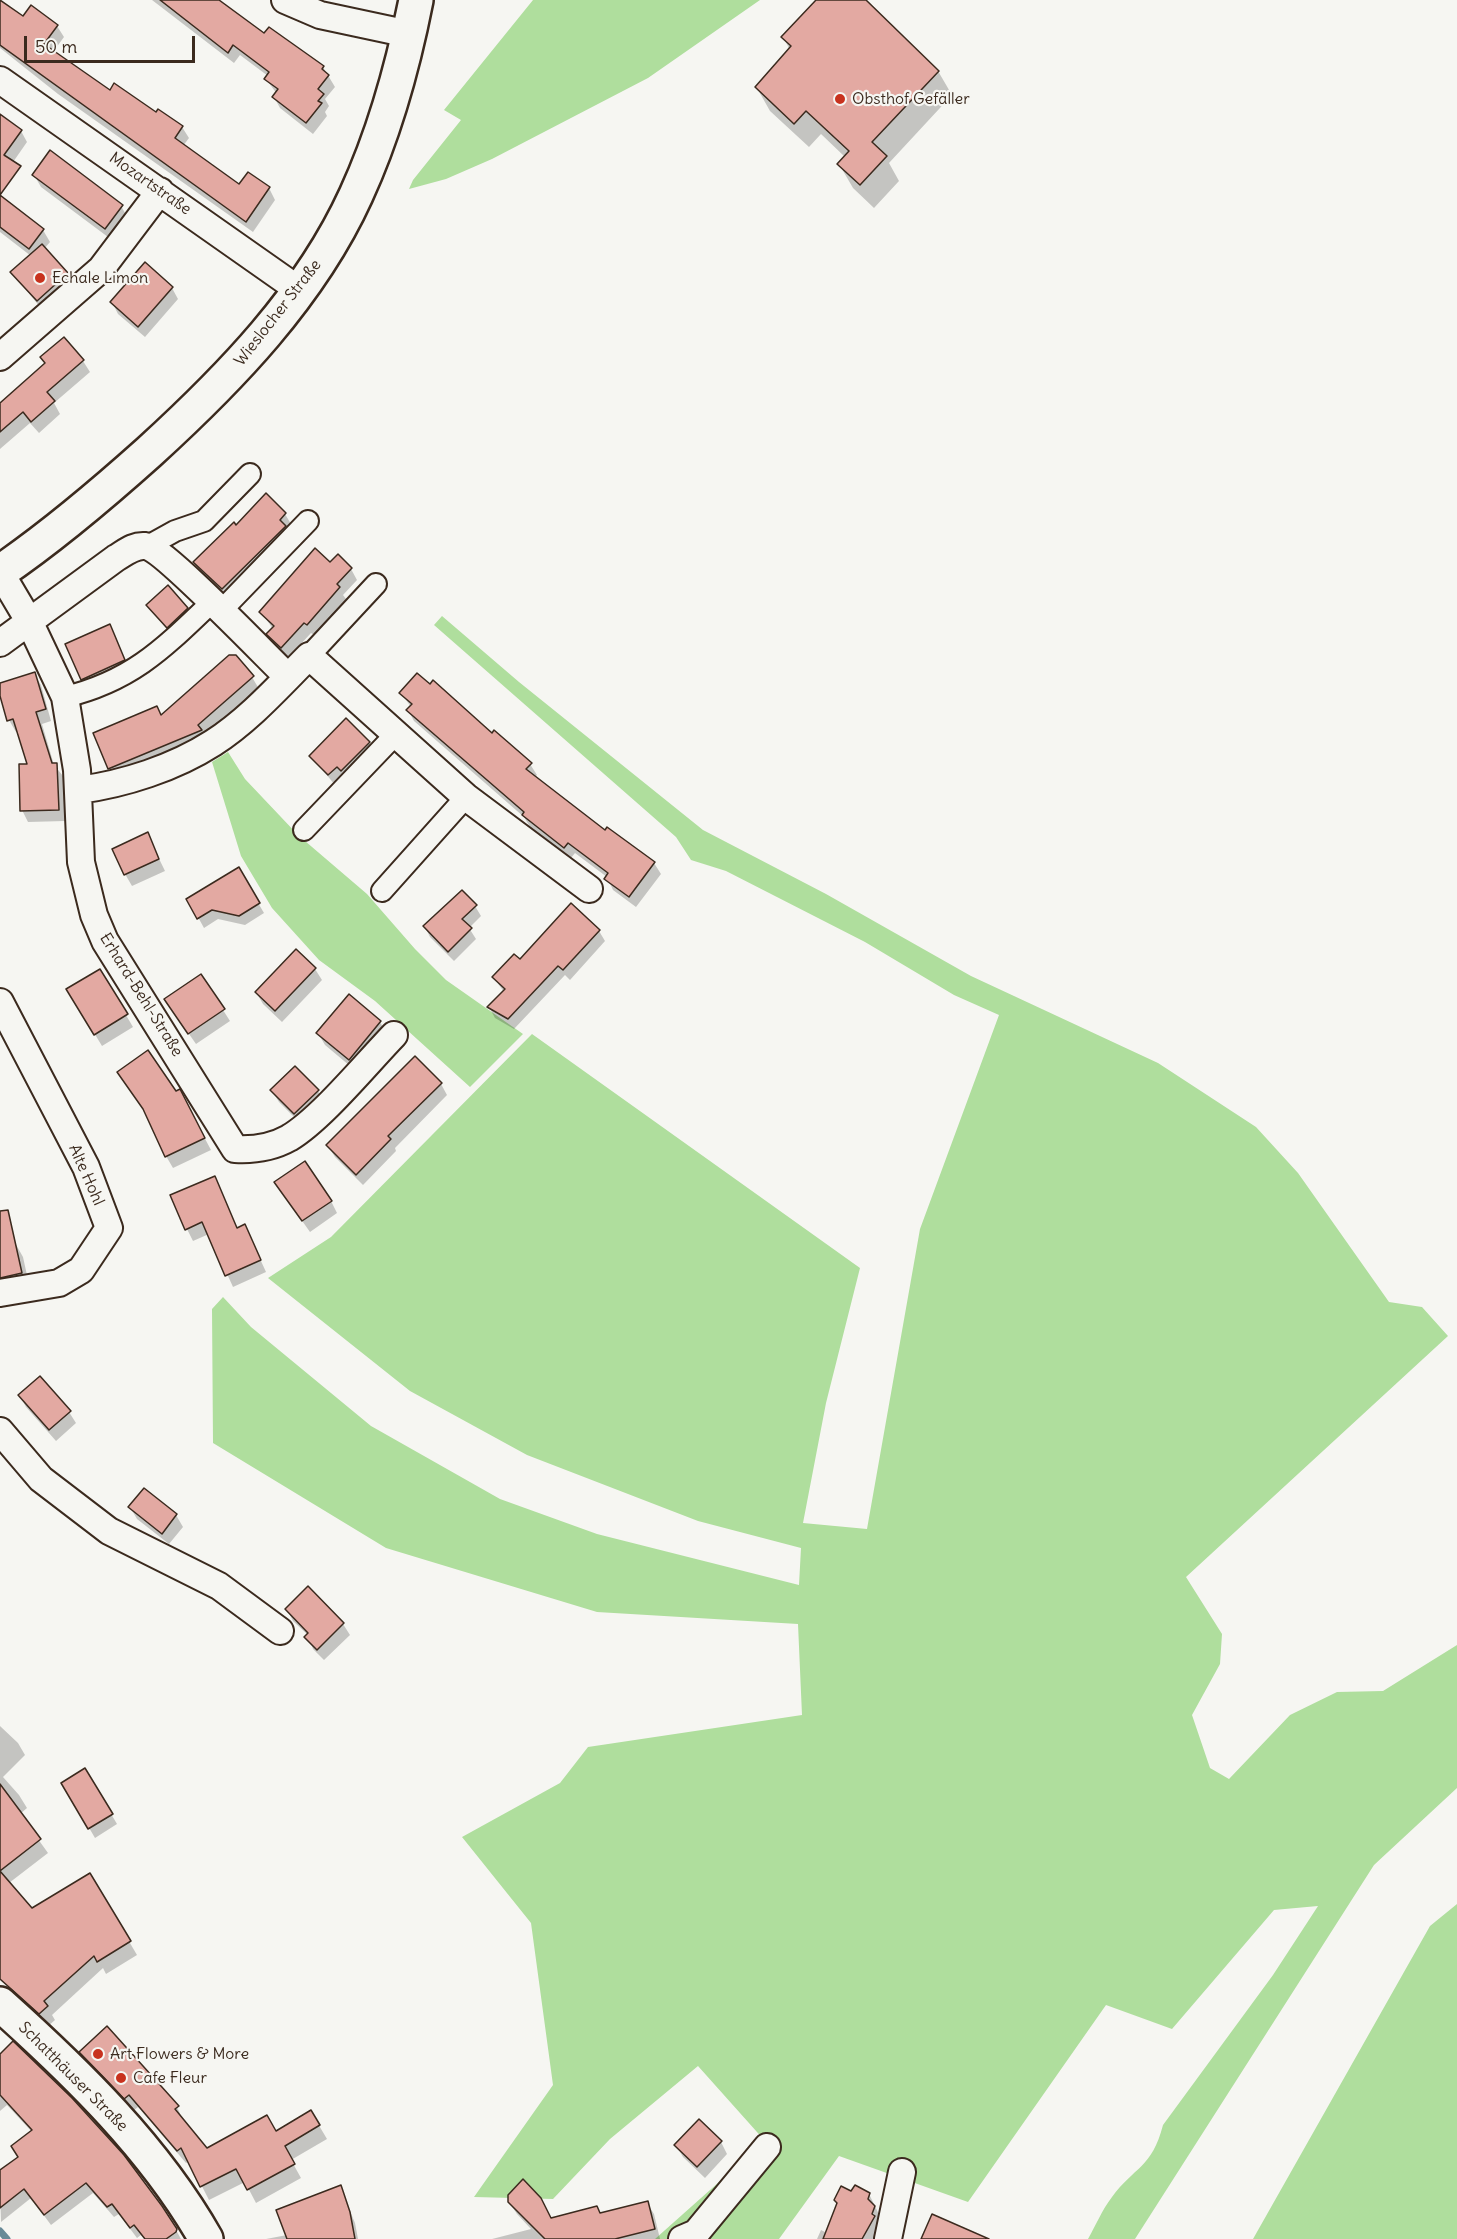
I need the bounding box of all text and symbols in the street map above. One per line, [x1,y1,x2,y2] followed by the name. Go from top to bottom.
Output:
[27,24,198,62] scale bar
[35,35,77,58] text: 50 m
[852,89,970,109] place label: Obsthof Gefäller
[833,92,847,106] marker: Obsthof Gefäller
[105,149,195,219] street label: Mozartstraße
[230,256,326,370] street label: Wieslocher Straße
[52,268,148,288] place label: Echale Limon
[33,271,47,285] marker: Echale Limon
[95,930,187,1060] street label: Erhard-Behl-Straße
[64,1141,108,1209] street label: Alte Hohl
[14,2018,132,2136] street label: Schatthäuser Straße
[110,2044,249,2064] place label: Art Flowers & More
[91,2047,105,2061] marker: Art Flowers & More
[133,2068,207,2088] place label: Cafe Fleur
[114,2071,128,2085] marker: Cafe Fleur

